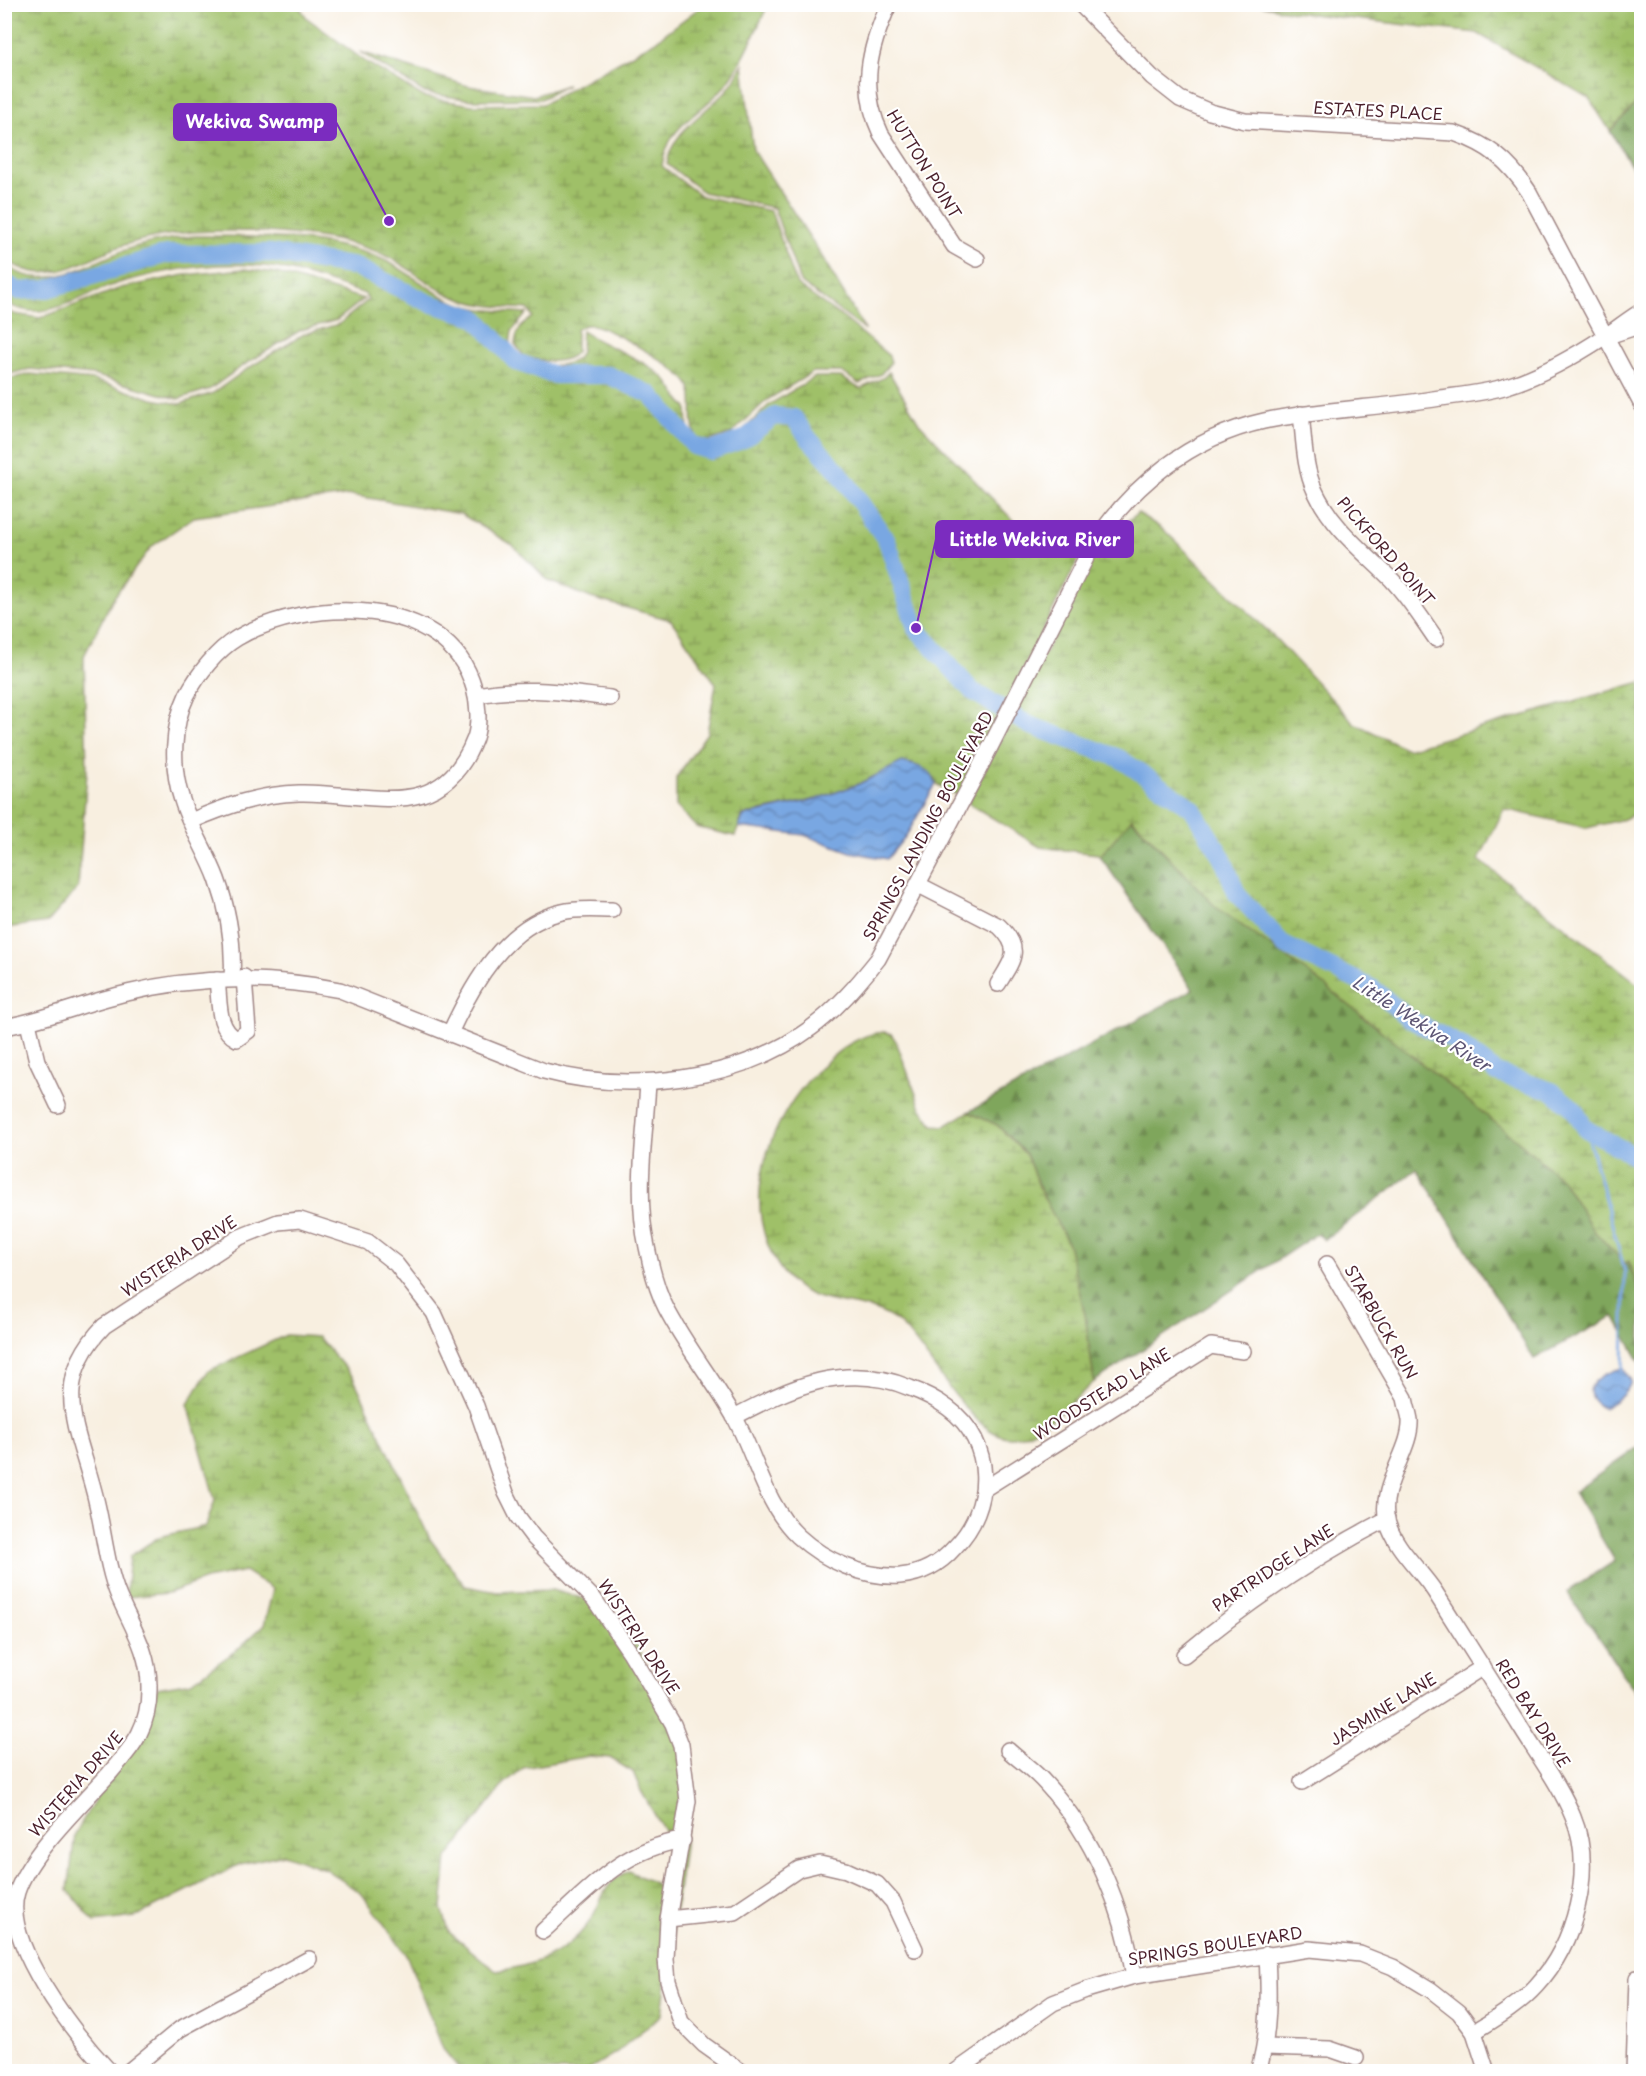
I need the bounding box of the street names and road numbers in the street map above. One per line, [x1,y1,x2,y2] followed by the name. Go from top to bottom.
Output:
[1313,95,1443,125] street label: ESTATES PLACE
[882,104,968,223] street label: HUTTON POINT
[1333,491,1441,610] street label: PICKFORD POINT
[856,706,998,945] street label: SPRINGS LANDING BOULEVARD
[116,1209,241,1302] street label: WISTERIA DRIVE
[1339,1260,1424,1383] street label: STARBUCK RUN
[1028,1341,1175,1445] street label: WOODSTEAD LANE
[1207,1517,1338,1617] street label: PARTRIDGE LANE
[593,1574,686,1699] street label: WISTERIA DRIVE
[1491,1653,1577,1772] street label: RED BAY DRIVE
[1324,1666,1441,1751] street label: JASMINE LANE
[22,1725,128,1842] street label: WISTERIA DRIVE
[1126,1919,1304,1971] street label: SPRINGS BOULEVARD

